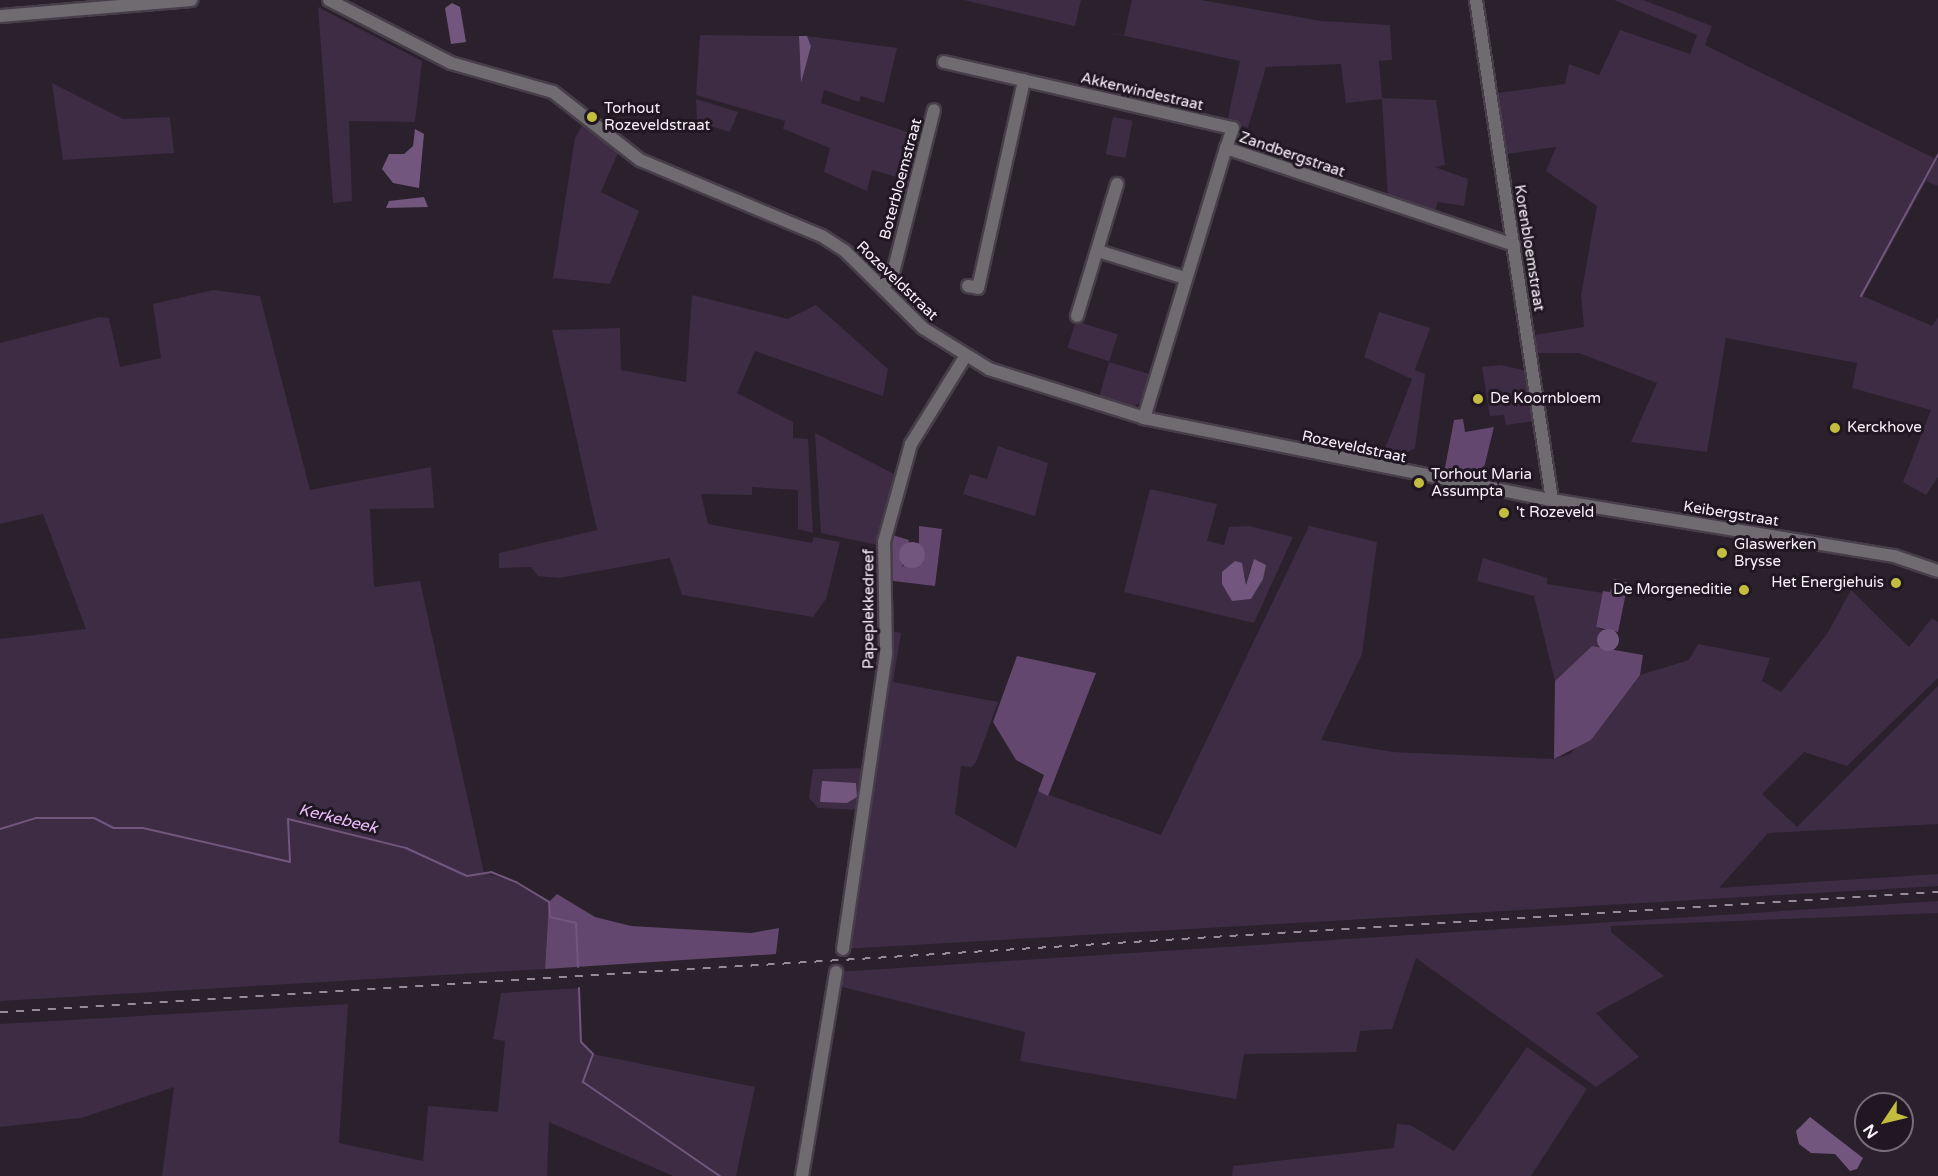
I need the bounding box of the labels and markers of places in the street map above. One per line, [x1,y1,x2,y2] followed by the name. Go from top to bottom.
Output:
[604,99,710,134] place label: Torhout Rozeveldstraat
[585,110,599,124] marker: Torhout Rozeveldstraat
[1490,390,1601,408] place label: De Koornbloem
[1471,392,1485,406] marker: De Koornbloem
[1847,419,1922,437] place label: Kerckhove
[1828,421,1842,435] marker: Kerckhove
[1431,465,1532,500] place label: Torhout Maria Assumpta
[1412,476,1426,490] marker: Torhout Maria Assumpta
[1516,504,1594,522] place label: 't Rozeveld
[1497,506,1511,520] marker: 't Rozeveld
[1734,535,1816,570] place label: Glaswerken Brysse
[1715,546,1729,560] marker: Glaswerken Brysse
[1771,574,1884,592] place label: Het Energiehuis
[1889,576,1903,590] marker: Het Energiehuis
[1613,581,1732,599] place label: De Morgeneditie
[1737,583,1751,597] marker: De Morgeneditie

